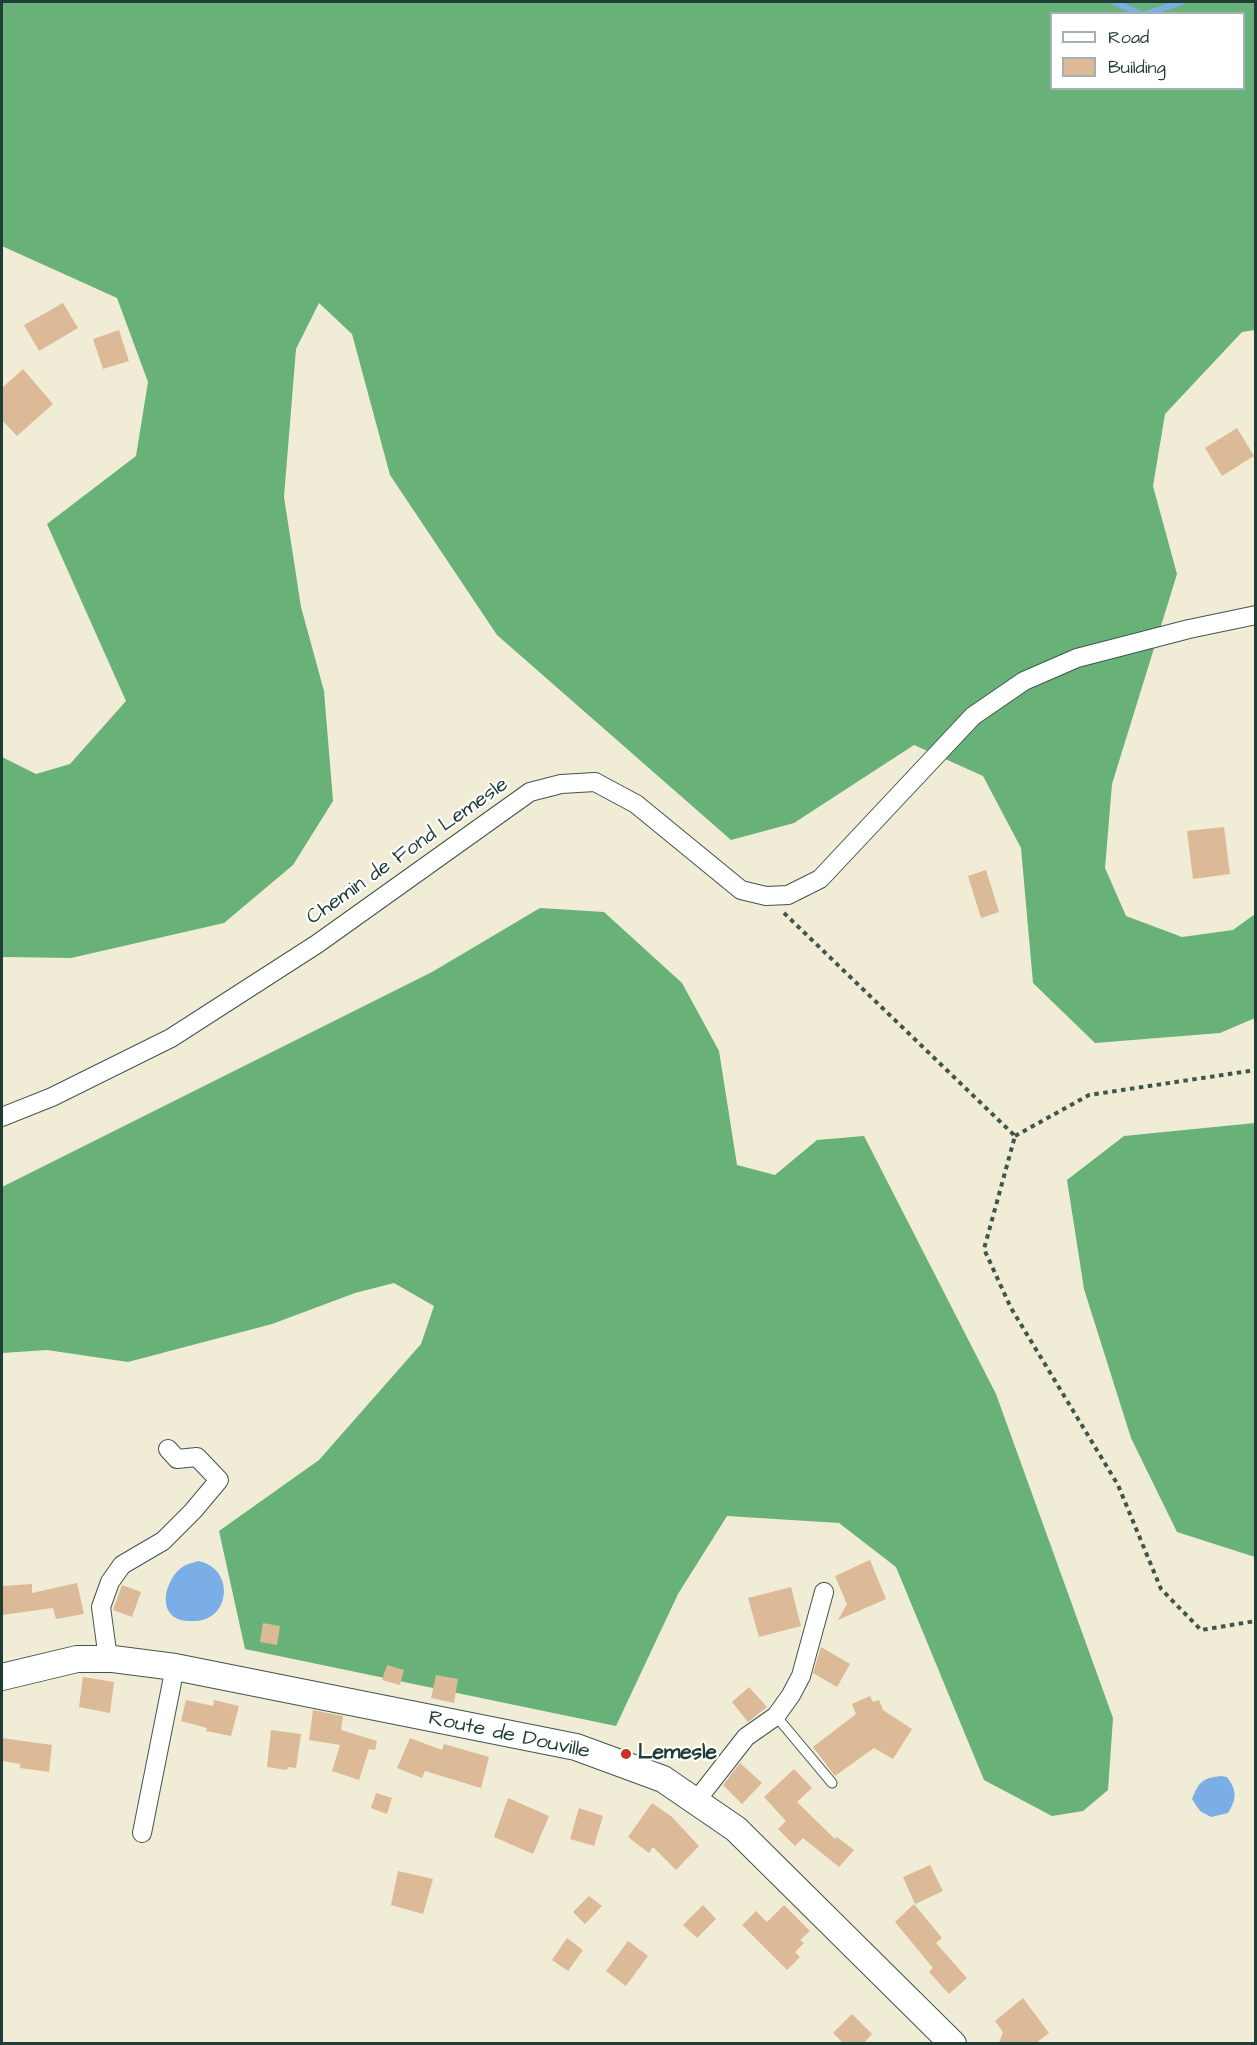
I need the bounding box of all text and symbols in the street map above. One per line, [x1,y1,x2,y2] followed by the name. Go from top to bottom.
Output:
[1050,12,1245,90] legend
[1108,25,1149,50] text: Road
[1108,55,1166,80] text: Building
[302,773,514,931] street label: Chemin de Fond Lemesle
[426,1707,592,1765] street label: Route de Douville
[638,1741,717,1767] place label: Lemesle
[619,1747,633,1761] marker: Lemesle

